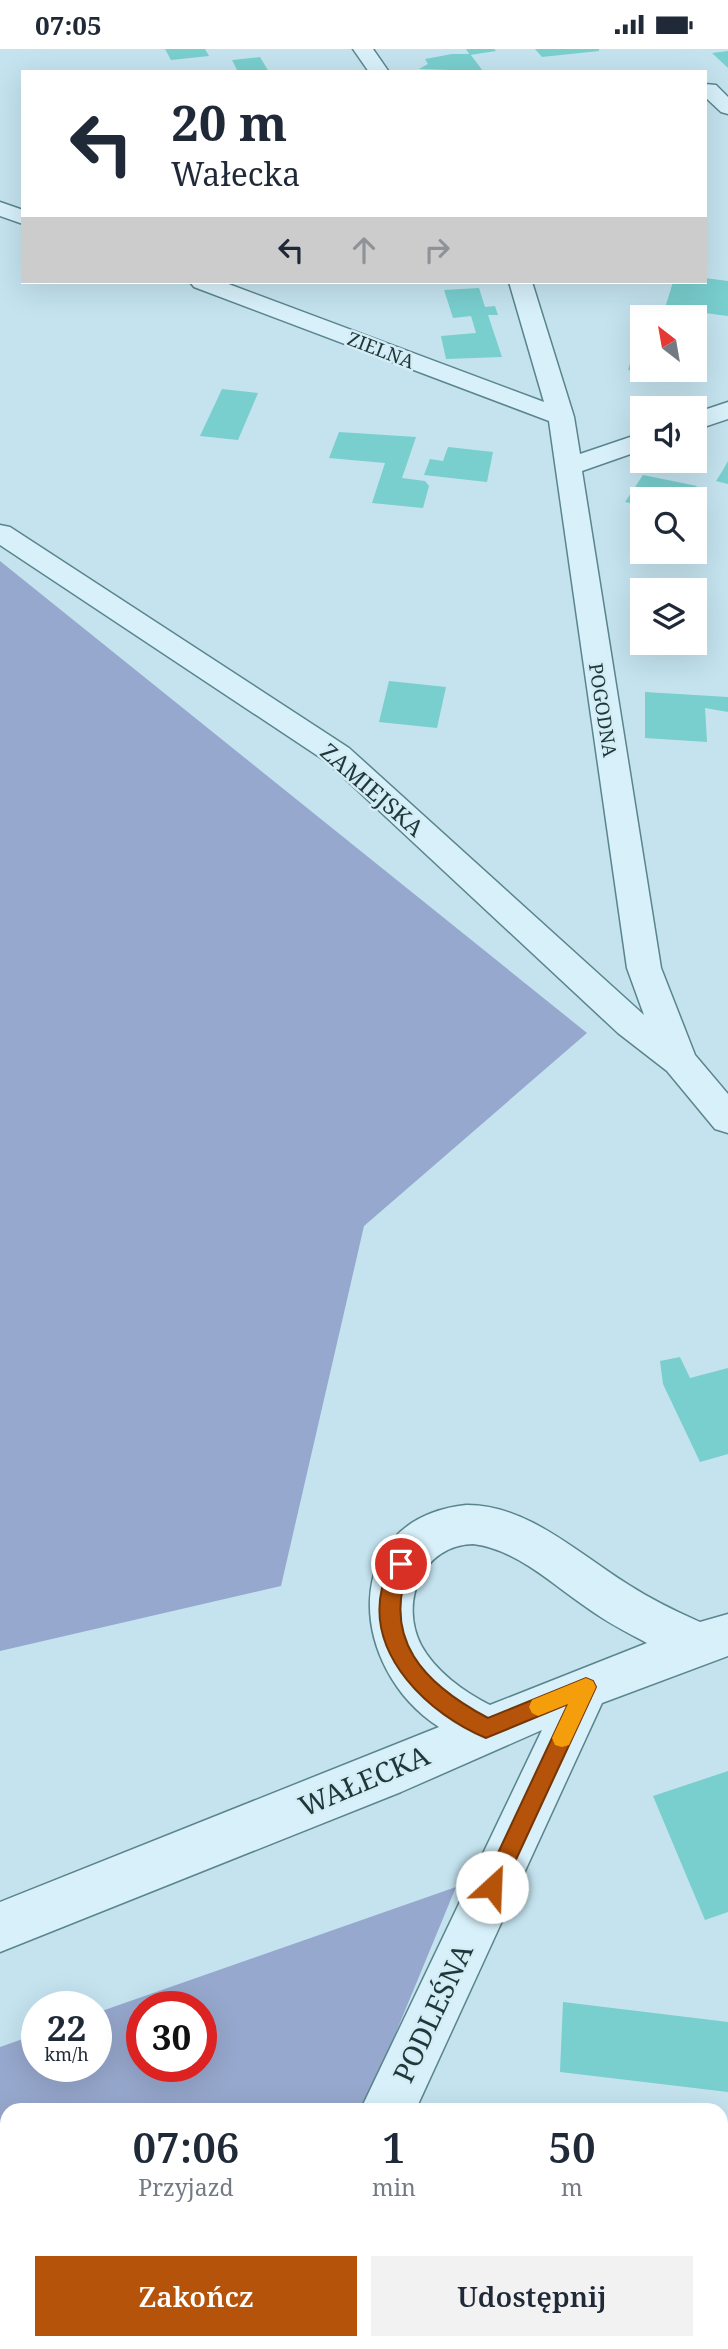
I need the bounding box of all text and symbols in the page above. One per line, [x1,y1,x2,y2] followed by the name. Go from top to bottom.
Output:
[35,7,102,43] text: 07:05
[171,89,287,155] text: 20 m
[56,98,147,189] icon: left
[171,152,300,195] text: Wałecka
[272,231,310,269] icon: left
[345,231,383,269] icon: ahead
[418,231,456,269] icon: right
[630,305,707,381] north arrow
[630,305,707,655] map controls
[344,325,419,375] street label: ZIELNA
[630,396,707,473] button: sound
[630,487,707,564] button: search
[630,578,707,655] button: layers
[583,661,623,760] street label: POGODNA
[314,735,432,844] street label: ZAMIEJSKA
[371,1534,431,1594] pin
[382,1545,420,1583] icon: arrive
[292,1735,435,1825] street label: WAŁECKA
[455,1850,529,1924] position arrow
[383,1937,481,2088] street label: PODLEŚNA
[126,1991,217,2082] speed limit sign: 30
[47,2004,86,2051] text: 22
[44,2042,89,2066] text: km/h
[132,2118,239,2175] text: 07:06
[382,2118,406,2175] text: 1
[548,2118,596,2175] text: 50
[138,2171,234,2203] text: Przyjazd
[372,2171,416,2203] text: min
[561,2171,583,2203] text: m
[35,2256,357,2336] button: Zakończ
[371,2256,693,2336] button: Udostępnij

